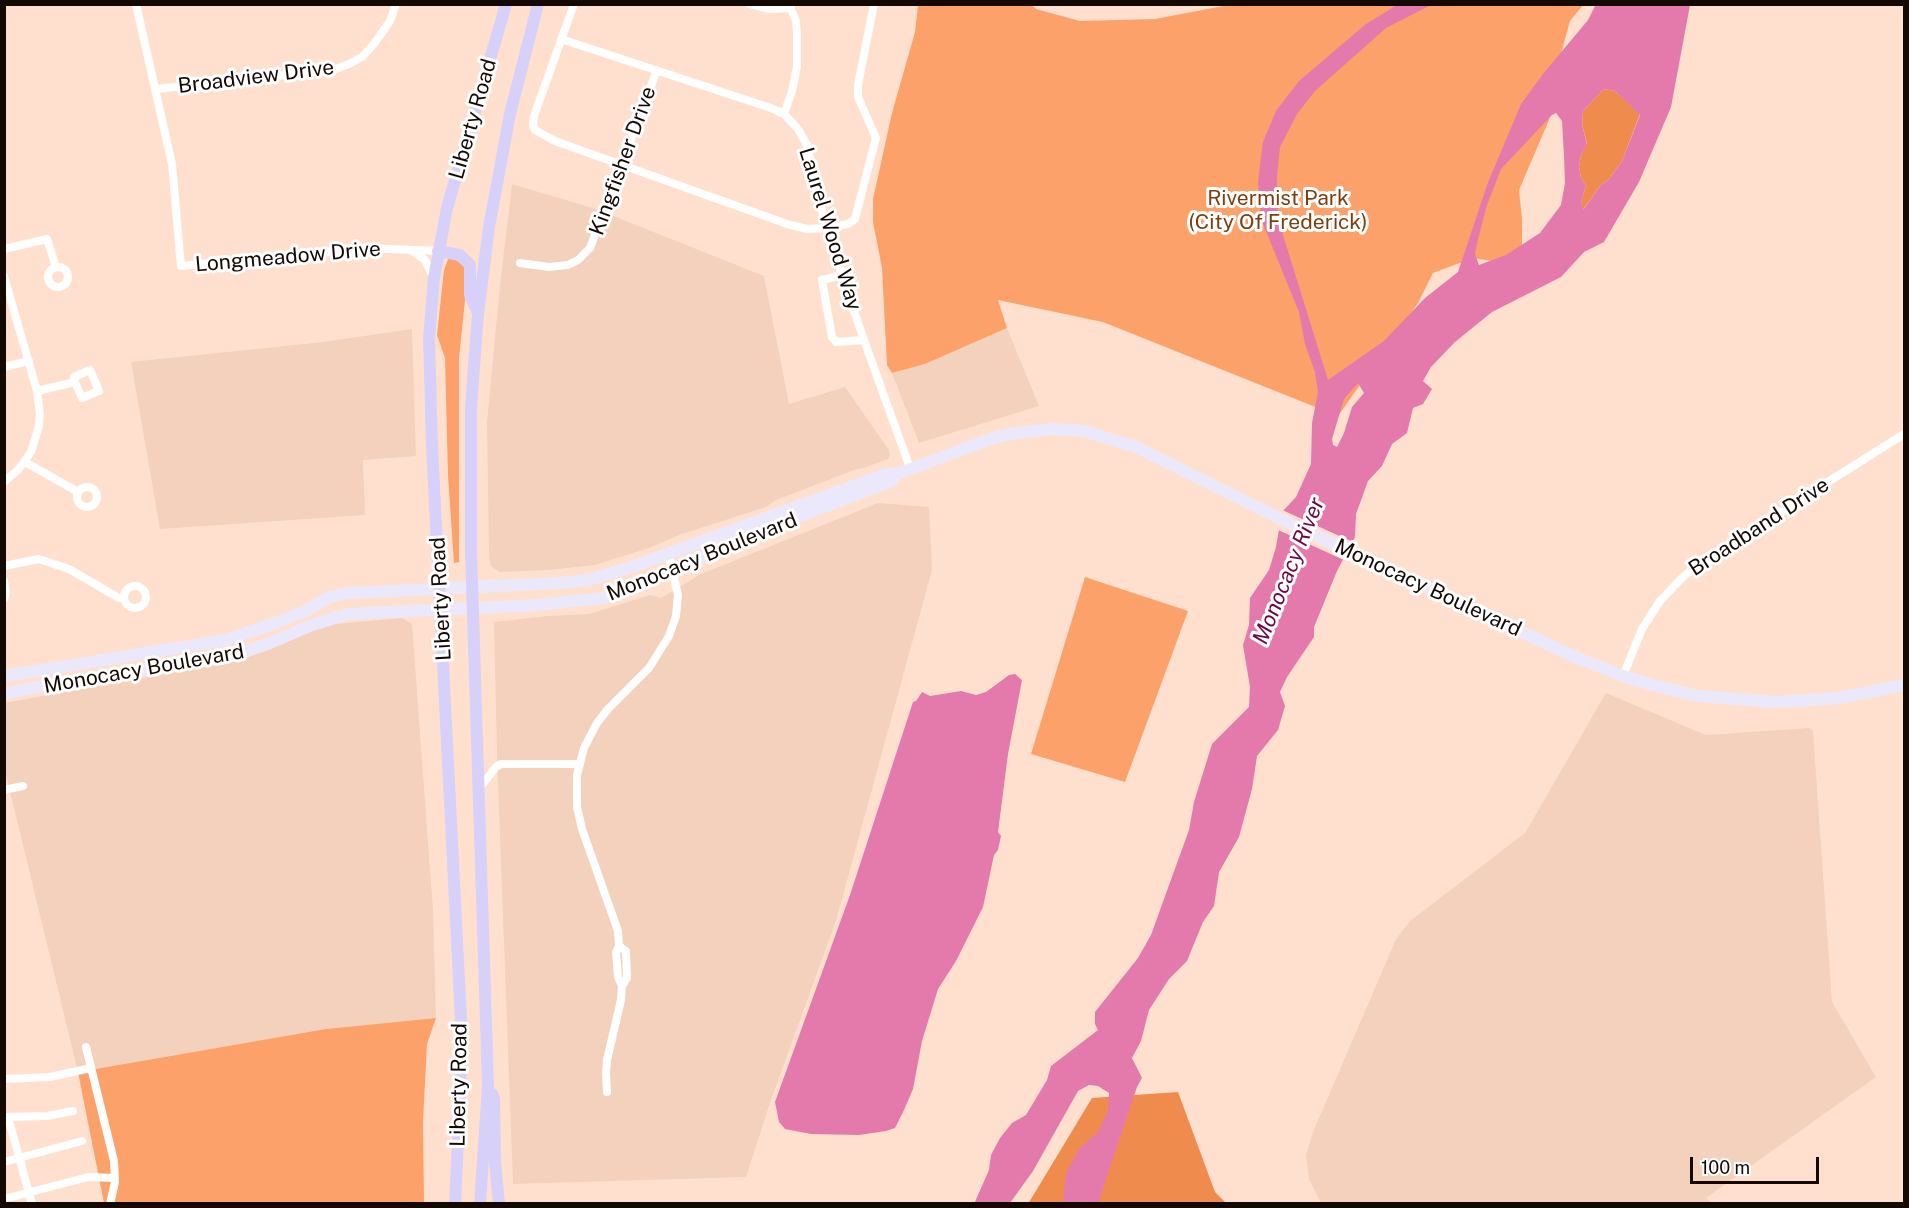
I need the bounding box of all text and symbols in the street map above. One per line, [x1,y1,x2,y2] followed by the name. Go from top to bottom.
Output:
[176,55,336,99] street label: Broadview Drive
[444,56,502,182] street label: Liberty Road
[584,83,662,239] street label: Kingfisher Drive
[793,144,867,314] street label: Laurel Wood Way
[1188,186,1368,236] park label: Rivermist Park (City Of Frederick)
[194,236,382,278] street label: Longmeadow Drive
[1684,472,1834,582] street label: Broadband Drive
[1248,494,1330,648] water label: Monocacy River
[603,507,801,607] street label: Monocacy Boulevard
[1331,534,1525,642] street label: Monocacy Boulevard
[425,536,457,662] street label: Liberty Road
[42,639,246,699] street label: Monocacy Boulevard
[445,1023,473,1147] street label: Liberty Road
[1693,1145,1822,1183] scale bar
[1701,1157,1750,1178] text: 100 m

